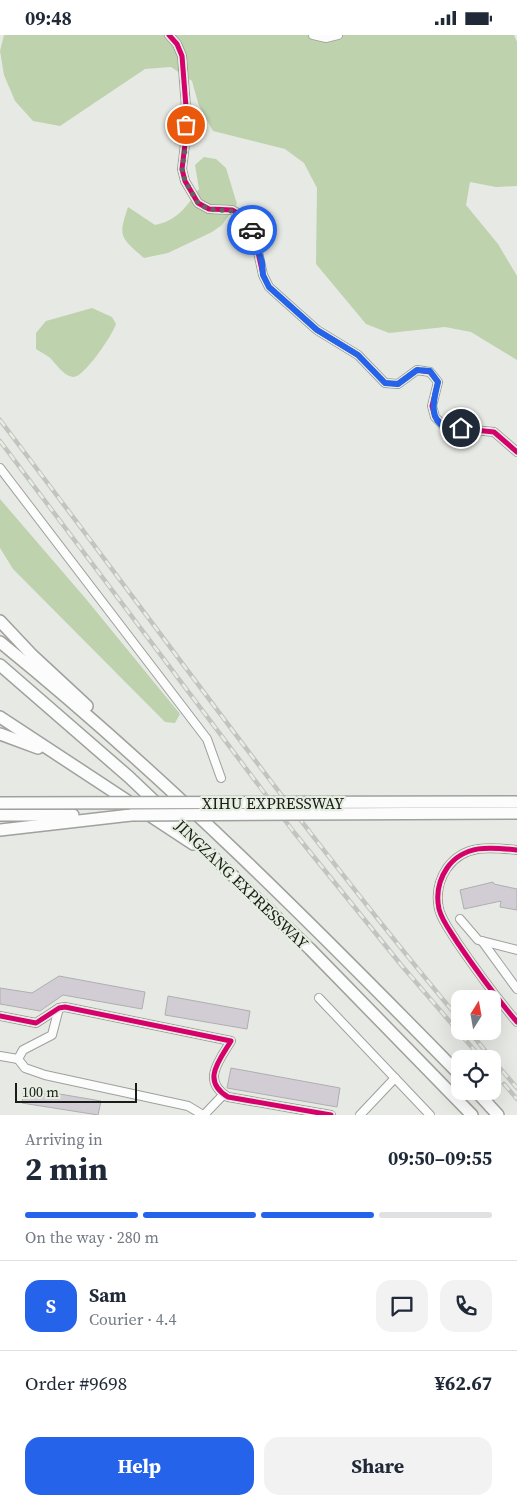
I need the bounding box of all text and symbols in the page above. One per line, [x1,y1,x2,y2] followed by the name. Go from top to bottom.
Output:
[25,5,72,31] text: 09:48
[165,104,207,146] pin
[172,111,200,139] icon: bag
[227,205,277,255] courier
[238,216,266,244] icon: car
[440,407,482,449] pin
[447,414,475,442] icon: home
[202,792,344,814] street label: XIHU EXPRESSWAY
[170,814,313,954] street label: JINGZANG EXPRESSWAY
[451,990,501,1040] north arrow
[451,990,501,1100] map controls
[451,1050,501,1100] button: locate
[15,1080,138,1103] scale bar
[22,1082,59,1102] text: 100 m
[25,1128,103,1150] text: Arriving in
[388,1145,492,1171] text: 09:50–09:55
[25,1147,108,1191] text: 2 min
[25,1226,159,1248] text: On the way · 280 m
[376,1280,428,1332] button: chat
[440,1280,492,1332] button: phone
[89,1282,127,1308] text: Sam
[46,1293,56,1319] text: S
[89,1308,177,1330] text: Courier · 4.4
[25,1370,127,1396] text: Order #9698
[435,1370,492,1396] text: ¥62.67
[25,1437,254,1495] button: Help
[264,1437,492,1495] button: Share

